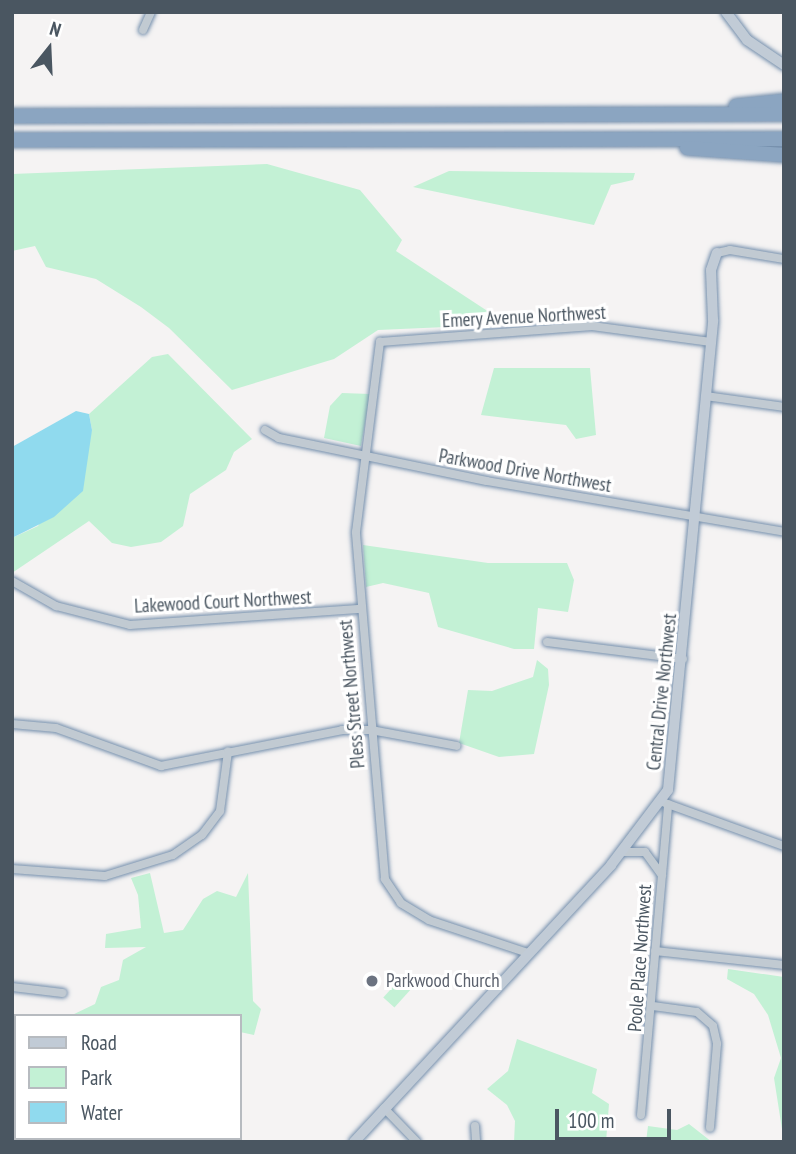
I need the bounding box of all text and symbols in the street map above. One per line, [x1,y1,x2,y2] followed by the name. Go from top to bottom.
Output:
[14,14,84,84] north arrow
[47,16,64,42] text: N
[441,301,607,333] street label: Emery Avenue Northwest
[437,445,613,497] street label: Parkwood Drive Northwest
[134,586,312,618] street label: Lakewood Court Northwest
[642,612,682,772] street label: Central Drive Northwest
[334,619,370,769] street label: Pless Street Northwest
[623,883,657,1033] street label: Poole Place Northwest
[386,970,500,992] place label: Parkwood Church
[364,973,380,989] marker: Parkwood Church
[14,1014,242,1140] legend
[81,1029,117,1056] text: Road
[81,1064,112,1091] text: Park
[558,1094,674,1138] scale bar
[81,1099,123,1126] text: Water
[568,1107,614,1134] text: 100 m

